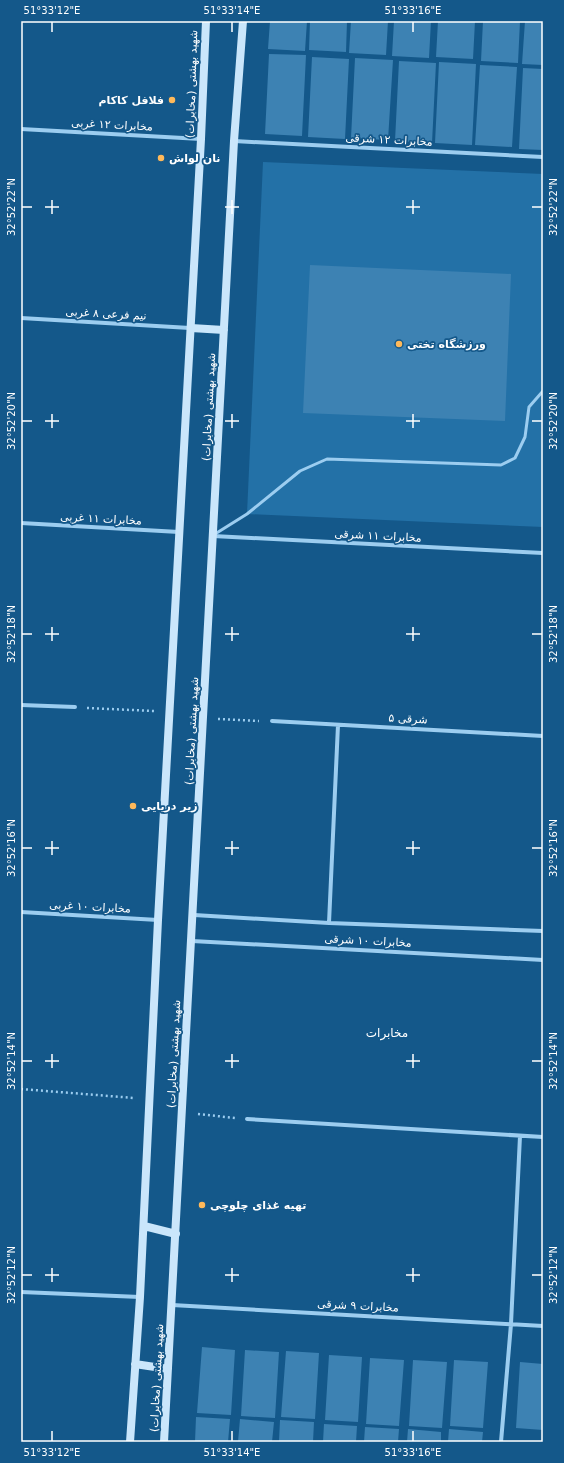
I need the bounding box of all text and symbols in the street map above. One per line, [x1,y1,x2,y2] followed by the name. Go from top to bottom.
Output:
[24,5,80,16] text: 51°33'12"E
[204,5,260,16] text: 51°33'14"E
[385,5,441,16] text: 51°33'16"E
[184,30,200,138] street label: شهید بهشتی (مخابرات)
[98,94,164,107] place label: فلافل کاکام
[167,95,177,105] marker: فلافل کاکام
[71,116,153,134] street label: مخابرات ۱۲ غربی
[345,131,433,149] street label: مخابرات ۱۲ شرقی
[169,152,220,165] place label: نان لواش
[156,153,166,163] marker: نان لواش
[6,178,17,236] text: 32°52'22"N
[548,178,559,236] text: 32°52'22"N
[65,305,147,323] street label: نیم فرعی ۸ غربی
[407,338,486,351] place label: ورزشگاه تختی
[394,339,404,349] marker: ورزشگاه تختی
[200,353,218,461] street label: شهید بهشتی (مخابرات)
[6,392,17,450] text: 32°52'20"N
[548,392,559,450] text: 32°52'20"N
[60,510,142,528] street label: مخابرات ۱۱ غربی
[334,527,422,545] street label: مخابرات ۱۱ شرقی
[6,605,17,663] text: 32°52'18"N
[548,605,559,663] text: 32°52'18"N
[183,677,201,785] street label: شهید بهشتی (مخابرات)
[388,711,428,727] street label: شرقی ۵
[141,800,198,813] place label: زیر دریایی
[128,801,138,811] marker: زیر دریایی
[6,819,17,877] text: 32°52'16"N
[548,819,559,877] text: 32°52'16"N
[49,898,131,916] street label: مخابرات ۱۰ غربی
[324,932,412,950] street label: مخابرات ۱۰ شرقی
[165,1000,183,1108] street label: شهید بهشتی (مخابرات)
[366,1026,408,1041] district label: مخابرات
[6,1032,17,1090] text: 32°52'14"N
[548,1032,559,1090] text: 32°52'14"N
[210,1199,306,1212] place label: تهیه غذای چلوچی
[197,1200,207,1210] marker: تهیه غذای چلوچی
[6,1246,17,1304] text: 32°52'12"N
[548,1246,559,1304] text: 32°52'12"N
[317,1297,399,1315] street label: مخابرات ۹ شرقی
[148,1324,166,1432] street label: شهید بهشتی (مخابرات)
[24,1447,80,1458] text: 51°33'12"E
[204,1447,260,1458] text: 51°33'14"E
[385,1447,441,1458] text: 51°33'16"E

